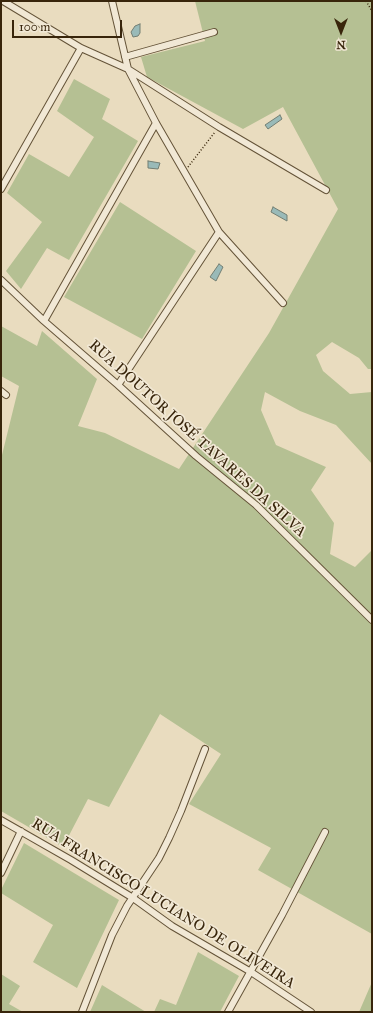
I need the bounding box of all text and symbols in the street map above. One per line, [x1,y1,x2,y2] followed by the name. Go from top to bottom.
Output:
[14,12,124,38] scale bar
[321,12,361,52] north arrow
[19,20,50,34] text: 100 m
[336,38,346,51] text: N
[85,337,309,541] street label: RUA DOUTOR JOSÉ TAVARES DA SILVA
[28,815,298,993] street label: RUA FRANCISCO LUCIANO DE OLIVEIRA

